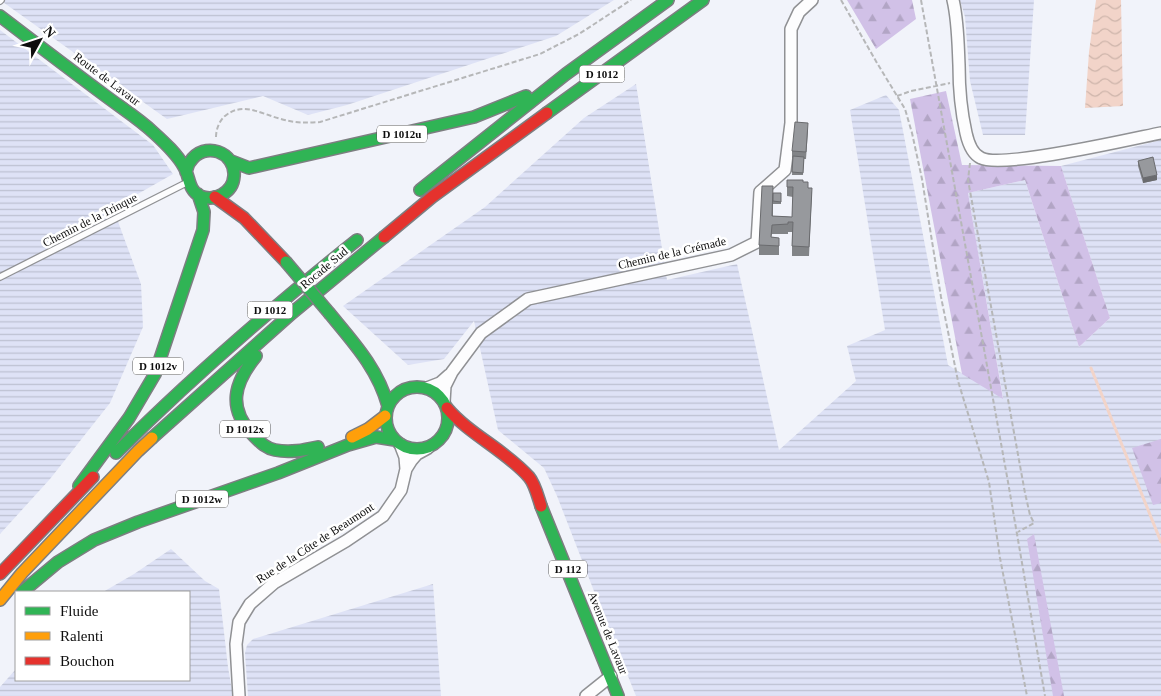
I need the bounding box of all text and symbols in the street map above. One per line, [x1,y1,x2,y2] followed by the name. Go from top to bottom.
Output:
[15,15,65,65] north arrow
[41,23,59,41] text: N
[71,49,143,109] street label: Route de Lavaur
[580,66,624,82] road number: D 1012
[377,126,427,142] road number: D 1012u
[40,190,140,250] street label: Chemin de la Trinque
[617,234,727,272] street label: Chemin de la Crémade
[297,244,351,292] street label: Rocade Sud
[248,302,292,318] road number: D 1012
[133,358,183,374] road number: D 1012v
[220,420,270,438] road number: D 1012x
[176,490,228,508] road number: D 1012w
[253,499,377,586] street label: Rue de la Côte de Beaumont
[549,560,587,578] road number: D 112
[585,590,631,676] street label: Avenue de Lavaur
[15,591,190,681] legend
[60,603,99,619] text: Fluide
[60,628,103,644] text: Ralenti
[60,653,115,669] text: Bouchon

